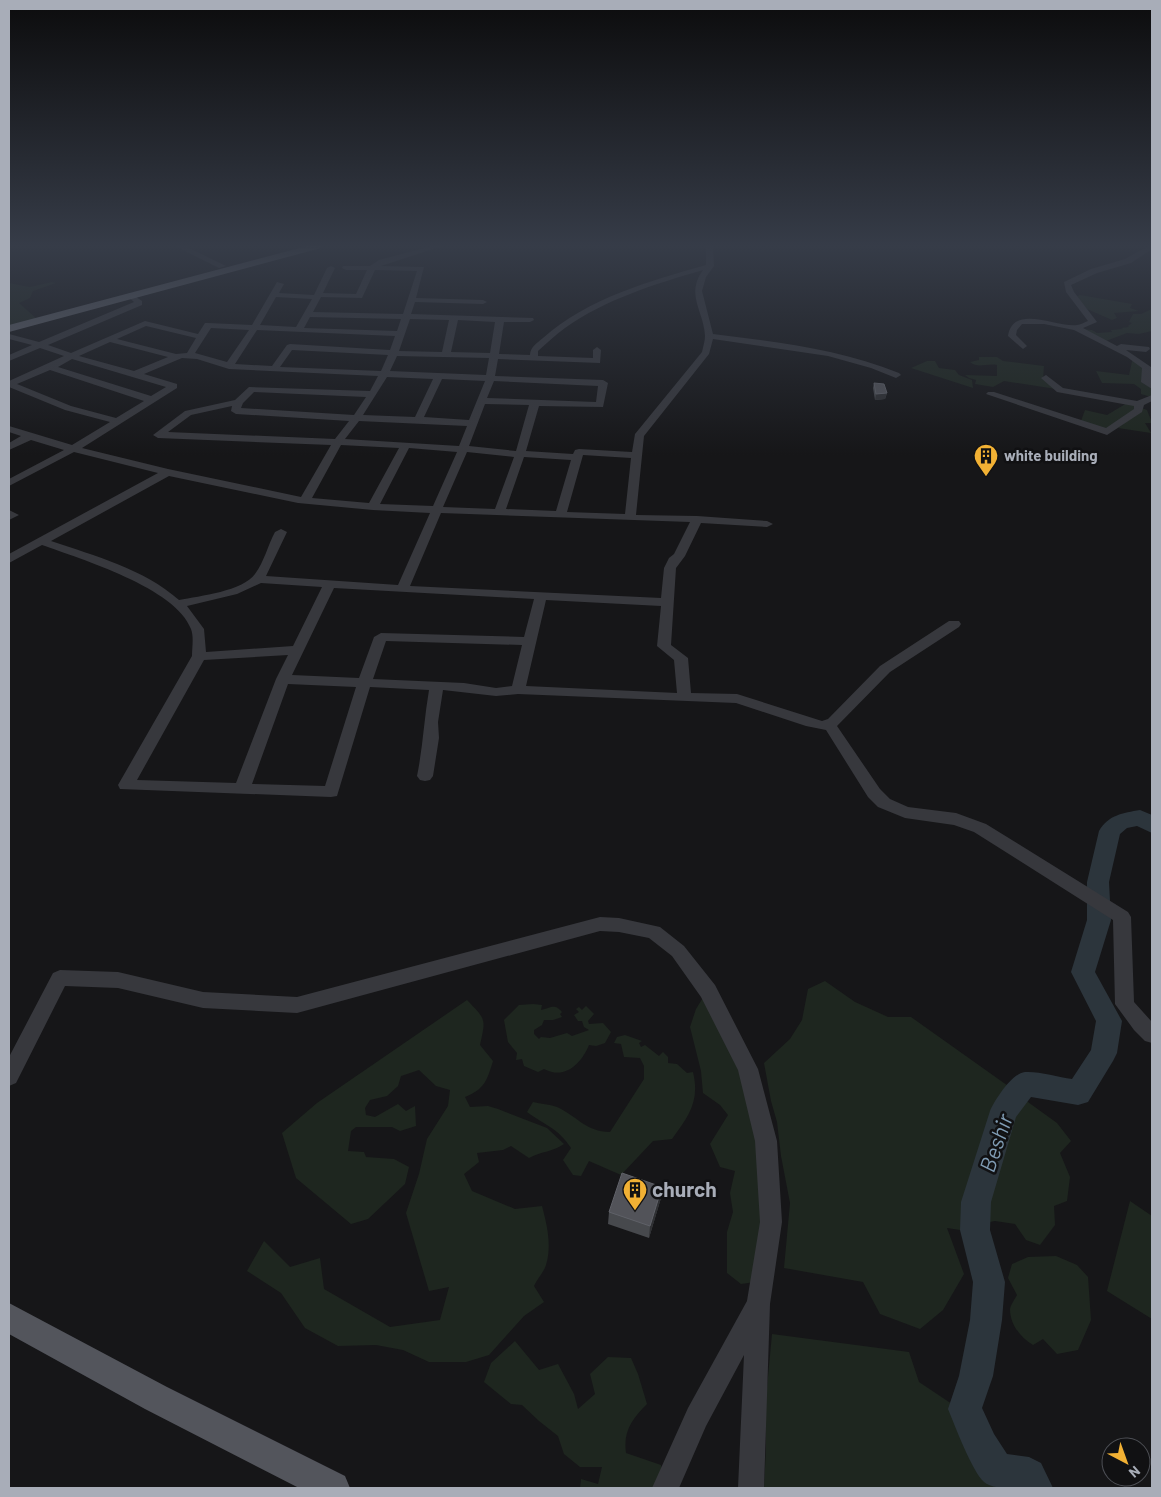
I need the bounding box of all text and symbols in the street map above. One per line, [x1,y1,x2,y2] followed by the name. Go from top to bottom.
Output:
[973,443,999,477] building icon: white building
[1004,446,1098,464] place label: white building
[973,1109,1017,1175] water label: Beshir
[652,1176,717,1201] place label: church
[622,1177,648,1211] building icon: church
[1101,1437,1151,1487] north arrow
[1126,1463,1144,1482] text: N

